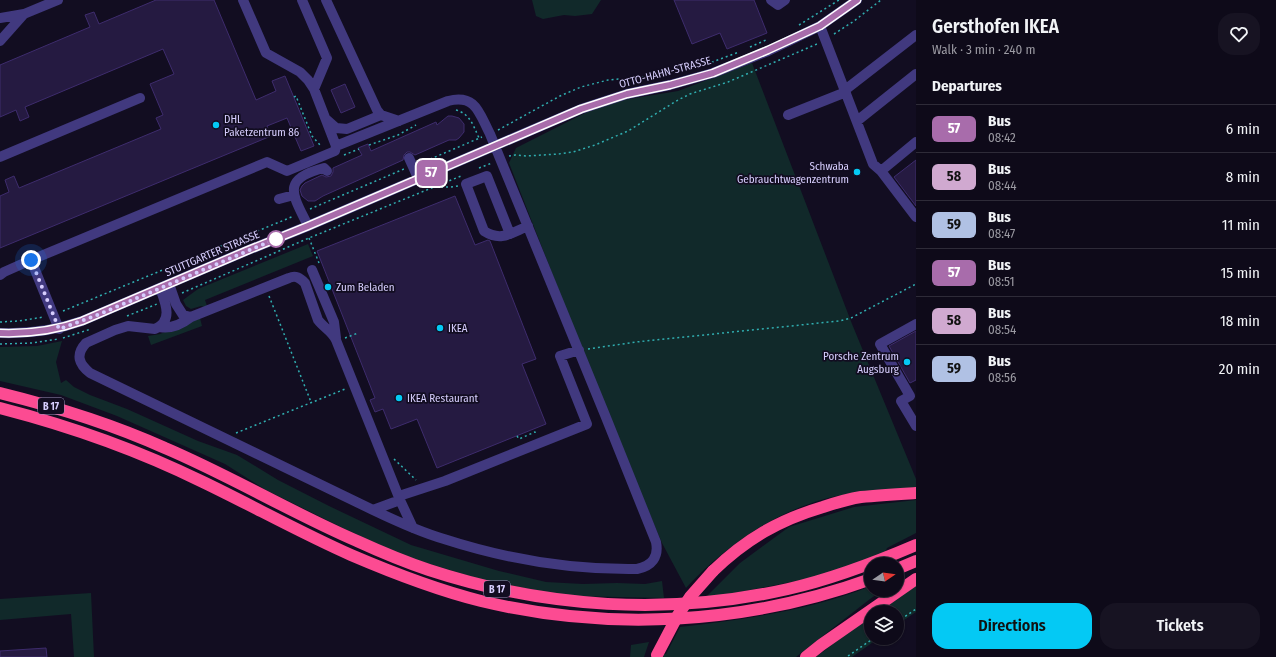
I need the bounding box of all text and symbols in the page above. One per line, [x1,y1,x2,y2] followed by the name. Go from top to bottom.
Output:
[1218,13,1260,55] button: heart
[932,15,1059,38] text: Gersthofen IKEA
[932,42,1035,57] text: Walk · 3 min · 240 m
[618,54,713,91] street label: OTTO-HAHN-STRASSE
[932,77,1002,95] text: Departures
[988,112,1011,130] text: Bus
[224,113,300,139] place label: DHL Paketzentrum 86
[211,120,221,130] marker: DHL Paketzentrum 86
[948,120,960,137] text: 57
[1226,120,1260,138] text: 6 min
[988,130,1016,145] text: 08:42
[413,160,449,186] line badge: 57
[737,160,849,186] place label: Schwaba Gebrauchtwagenzentrum
[988,160,1011,178] text: Bus
[425,164,437,181] text: 57
[852,167,862,177] marker: Schwaba Gebrauchtwagenzentrum
[947,168,961,185] text: 58
[1226,168,1260,186] text: 8 min
[988,178,1017,193] text: 08:44
[988,208,1011,226] text: Bus
[947,216,961,233] text: 59
[1222,216,1260,234] text: 11 min
[988,226,1015,241] text: 08:47
[163,228,261,279] street label: STUTTGARTER STRASSE
[267,230,285,248] unlabelled marker
[21,250,41,270] your location
[988,256,1011,274] text: Bus
[948,264,960,281] text: 57
[1221,264,1260,282] text: 15 min
[988,274,1014,289] text: 08:51
[336,281,395,294] place label: Zum Beladen
[323,282,333,292] marker: Zum Beladen
[988,304,1011,322] text: Bus
[947,312,961,329] text: 58
[1220,312,1260,330] text: 18 min
[448,322,468,335] place label: IKEA
[988,322,1016,337] text: 08:54
[435,323,445,333] marker: IKEA
[823,350,900,376] place label: Porsche Zentrum Augsburg
[988,352,1011,370] text: Bus
[902,357,912,367] marker: Porsche Zentrum Augsburg
[947,360,961,377] text: 59
[1219,360,1260,378] text: 20 min
[988,370,1017,385] text: 08:56
[407,392,479,405] place label: IKEA Restaurant
[394,393,404,403] marker: IKEA Restaurant
[38,398,64,414] road number: B 17
[864,557,904,597] north arrow
[864,557,904,645] map controls
[484,581,510,597] road number: B 17
[932,603,1092,649] button: Directions
[1100,603,1260,649] button: Tickets
[864,605,904,645] button: layers

